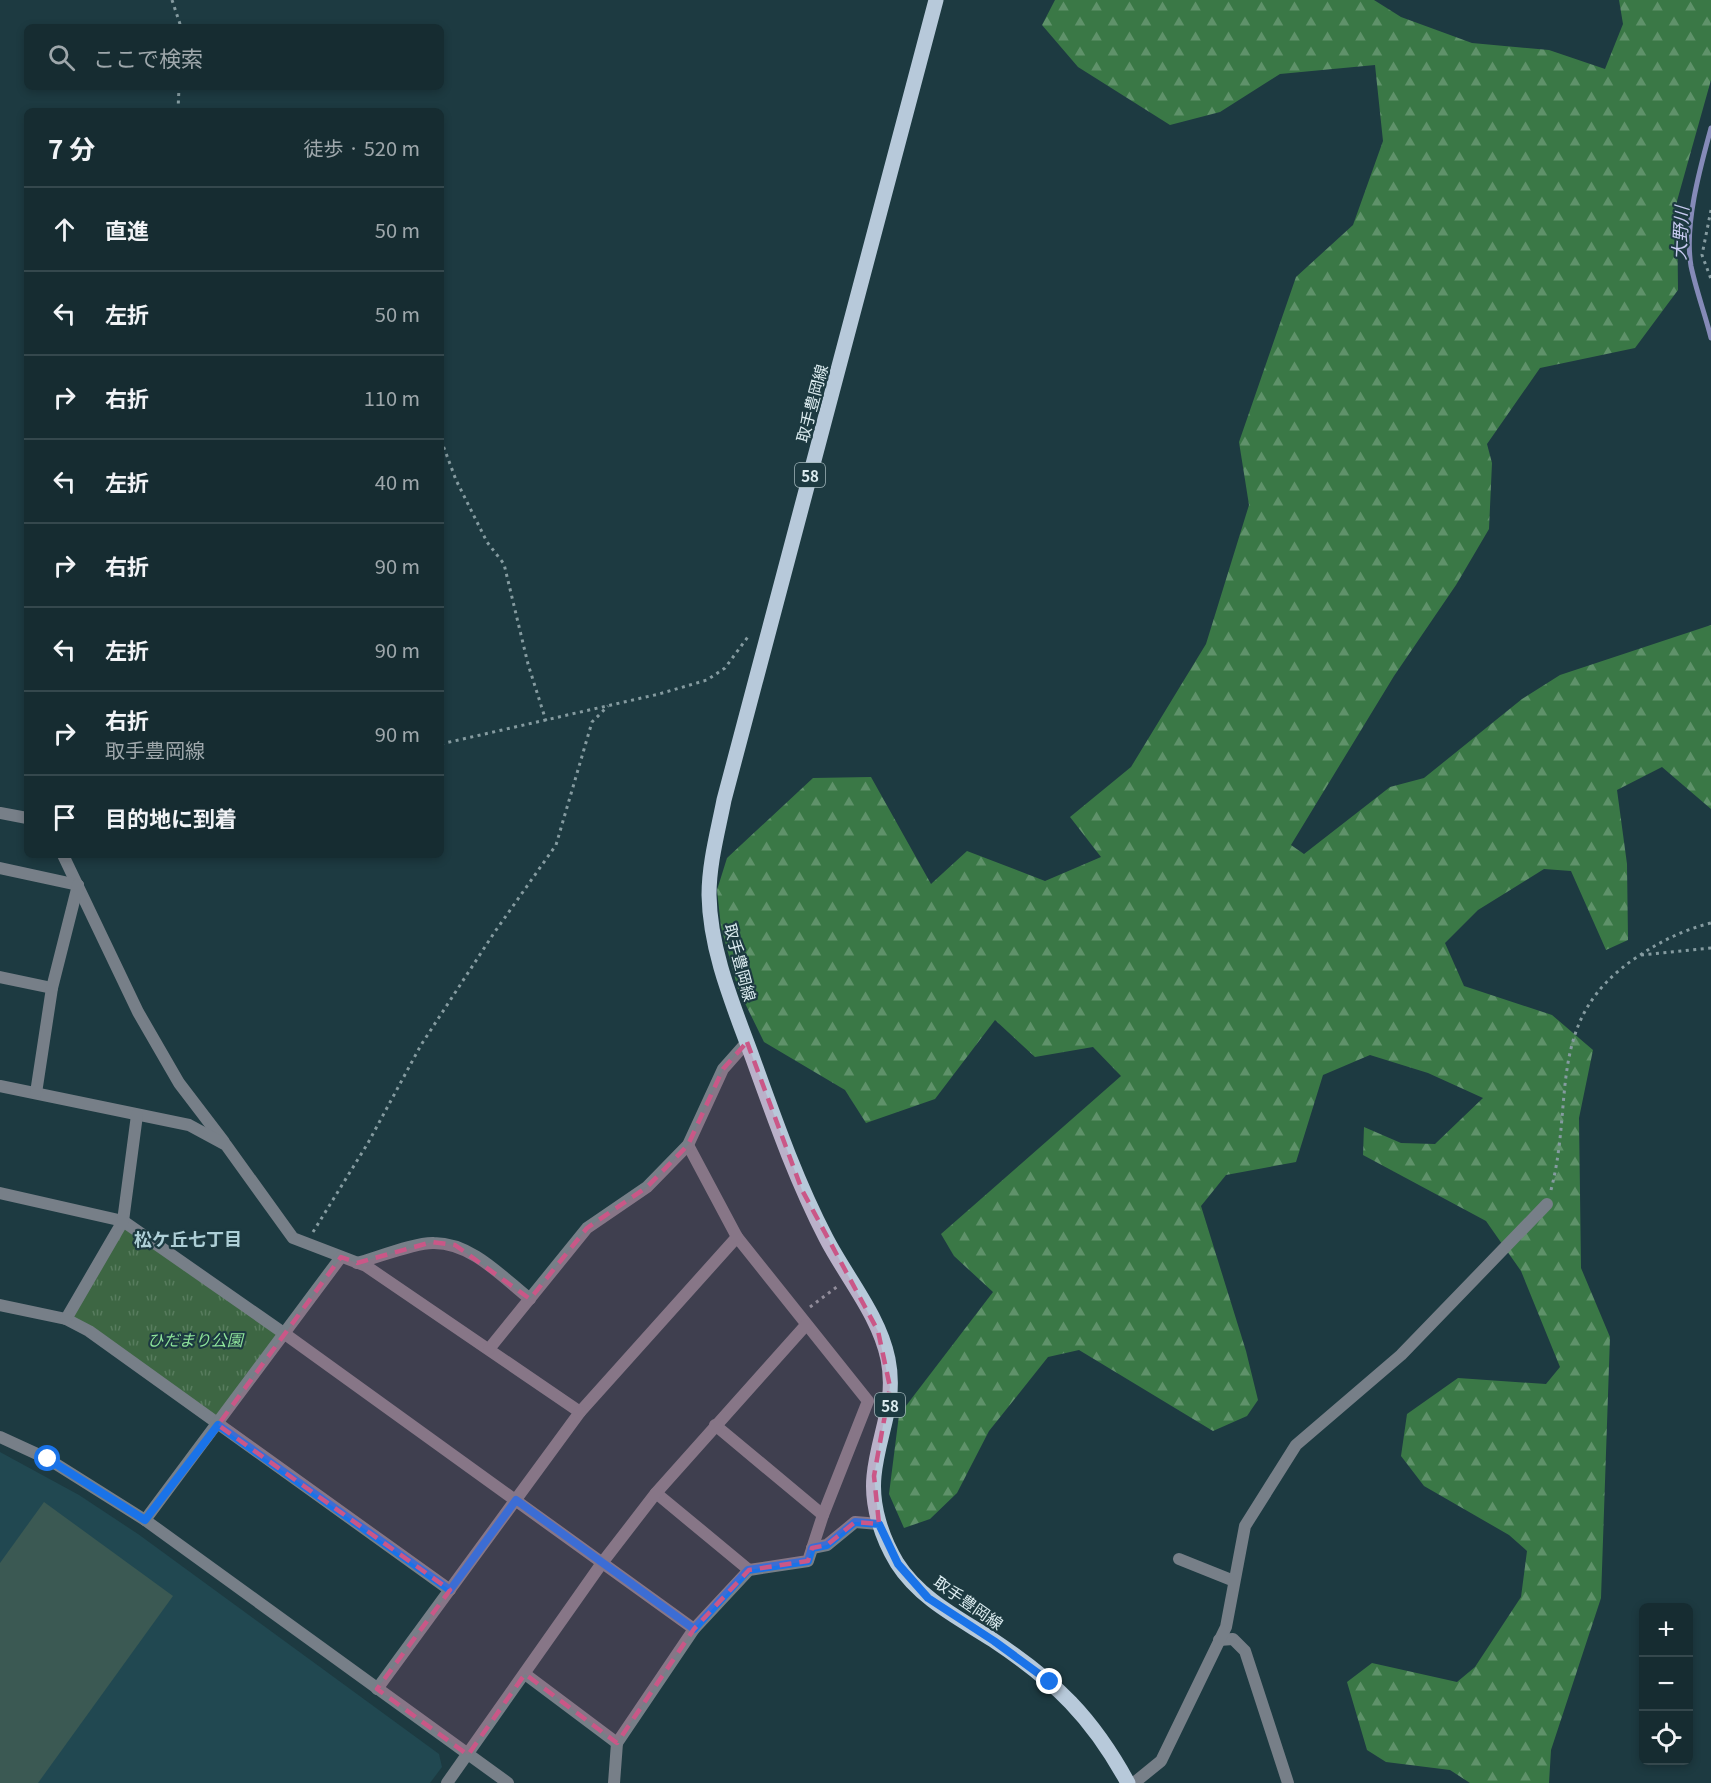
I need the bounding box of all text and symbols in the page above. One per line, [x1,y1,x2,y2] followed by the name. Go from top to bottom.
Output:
[24,24,444,90] search box
[45,41,78,74] icon: search
[93,41,203,73] text: ここで検索
[48,129,95,166] text: 7 分
[304,133,420,162] text: 徒歩 · 520 m
[1665,203,1693,261] water label: 大野川
[48,213,81,246] icon: ahead
[105,213,149,245] text: 直進
[375,215,420,244] text: 50 m
[48,297,81,330] icon: left
[105,297,149,329] text: 左折
[375,299,420,328] text: 50 m
[789,361,833,445] street label: 取手豊岡線
[48,381,81,414] icon: right
[105,381,149,413] text: 右折
[364,383,420,412] text: 110 m
[795,463,825,487] road number: 58
[48,465,81,498] icon: left
[105,465,149,497] text: 左折
[375,467,420,496] text: 40 m
[48,549,81,582] icon: right
[105,549,149,581] text: 右折
[375,551,420,580] text: 90 m
[48,633,81,666] icon: left
[105,633,149,665] text: 左折
[375,635,420,664] text: 90 m
[105,703,149,735] text: 右折
[48,717,81,750] icon: right
[375,719,420,748] text: 90 m
[105,735,205,764] text: 取手豊岡線
[48,801,81,834] icon: arrive
[105,801,237,833] text: 目的地に到着
[719,920,763,1004] street label: 取手豊岡線
[134,1225,242,1251] district label: 松ケ丘七丁目
[147,1327,245,1351] park label: ひだまり公園
[875,1393,905,1417] road number: 58
[34,1445,60,1471] route start
[929,1569,1009,1635] street label: 取手豊岡線
[1639,1603,1693,1765] map controls
[1639,1603,1693,1657] button: +
[1639,1657,1693,1711] button: −
[1036,1668,1062,1694] route end
[1639,1711,1693,1765] button: locate

